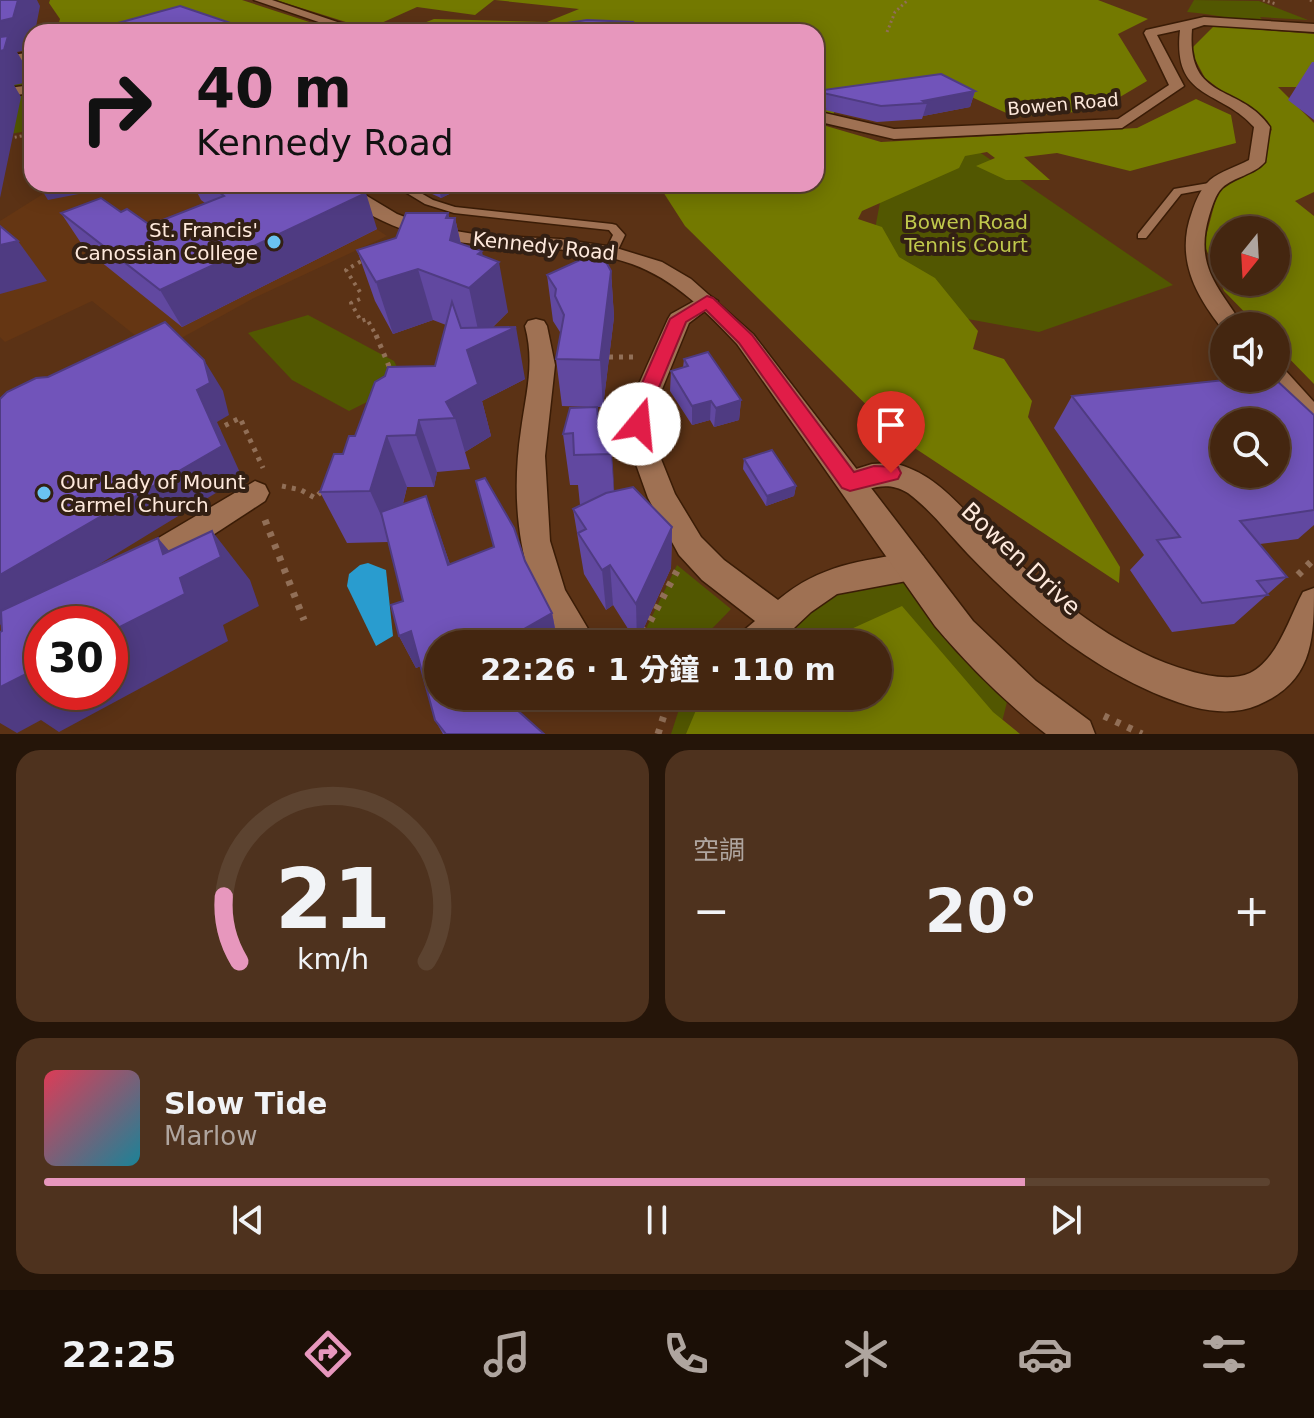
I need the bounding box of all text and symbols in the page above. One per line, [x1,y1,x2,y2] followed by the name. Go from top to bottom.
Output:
[196,55,352,120] text: 40 m
[64,56,168,160] icon: right
[1007,89,1119,119] street label: Bowen Road
[196,122,454,163] text: Kennedy Road
[903,210,1028,257] park label: Bowen Road Tennis Court
[1210,216,1290,296] north arrow
[1210,216,1290,488] map controls
[75,218,258,265] place label: St. Francis' Canossian College
[472,227,616,265] street label: Kennedy Road
[265,233,283,251] marker: St. Francis' Canossian College
[1210,312,1290,392] button: sound
[597,382,681,466] position arrow
[857,391,925,473] pin
[869,403,913,447] icon: arrive
[1210,408,1290,488] button: search
[60,470,246,517] place label: Our Lady of Mount Carmel Church
[35,484,53,502] marker: Our Lady of Mount Carmel Church
[956,497,1086,621] street label: Bowen Drive
[24,606,128,710] speed limit sign: 30
[480,652,836,687] text: 22:26 · 1 分鐘 · 110 m
[693,835,745,865] text: 空調
[275,851,390,948] text: 21
[925,876,1038,946] text: 20°
[693,885,730,936] text: −
[1233,885,1270,936] text: +
[296,942,369,976] text: km/h
[164,1086,327,1121] text: Slow Tide
[164,1121,257,1151] text: Marlow
[226,1198,270,1242] icon: previous
[635,1198,679,1242] icon: pause
[1044,1198,1088,1242] icon: next
[300,1326,356,1382] icon: directions
[479,1326,535,1382] icon: music
[658,1326,714,1382] icon: phone
[838,1326,894,1382] icon: climate
[1017,1326,1073,1382] icon: car
[1196,1326,1252,1382] icon: filters
[62,1334,176,1375] text: 22:25

